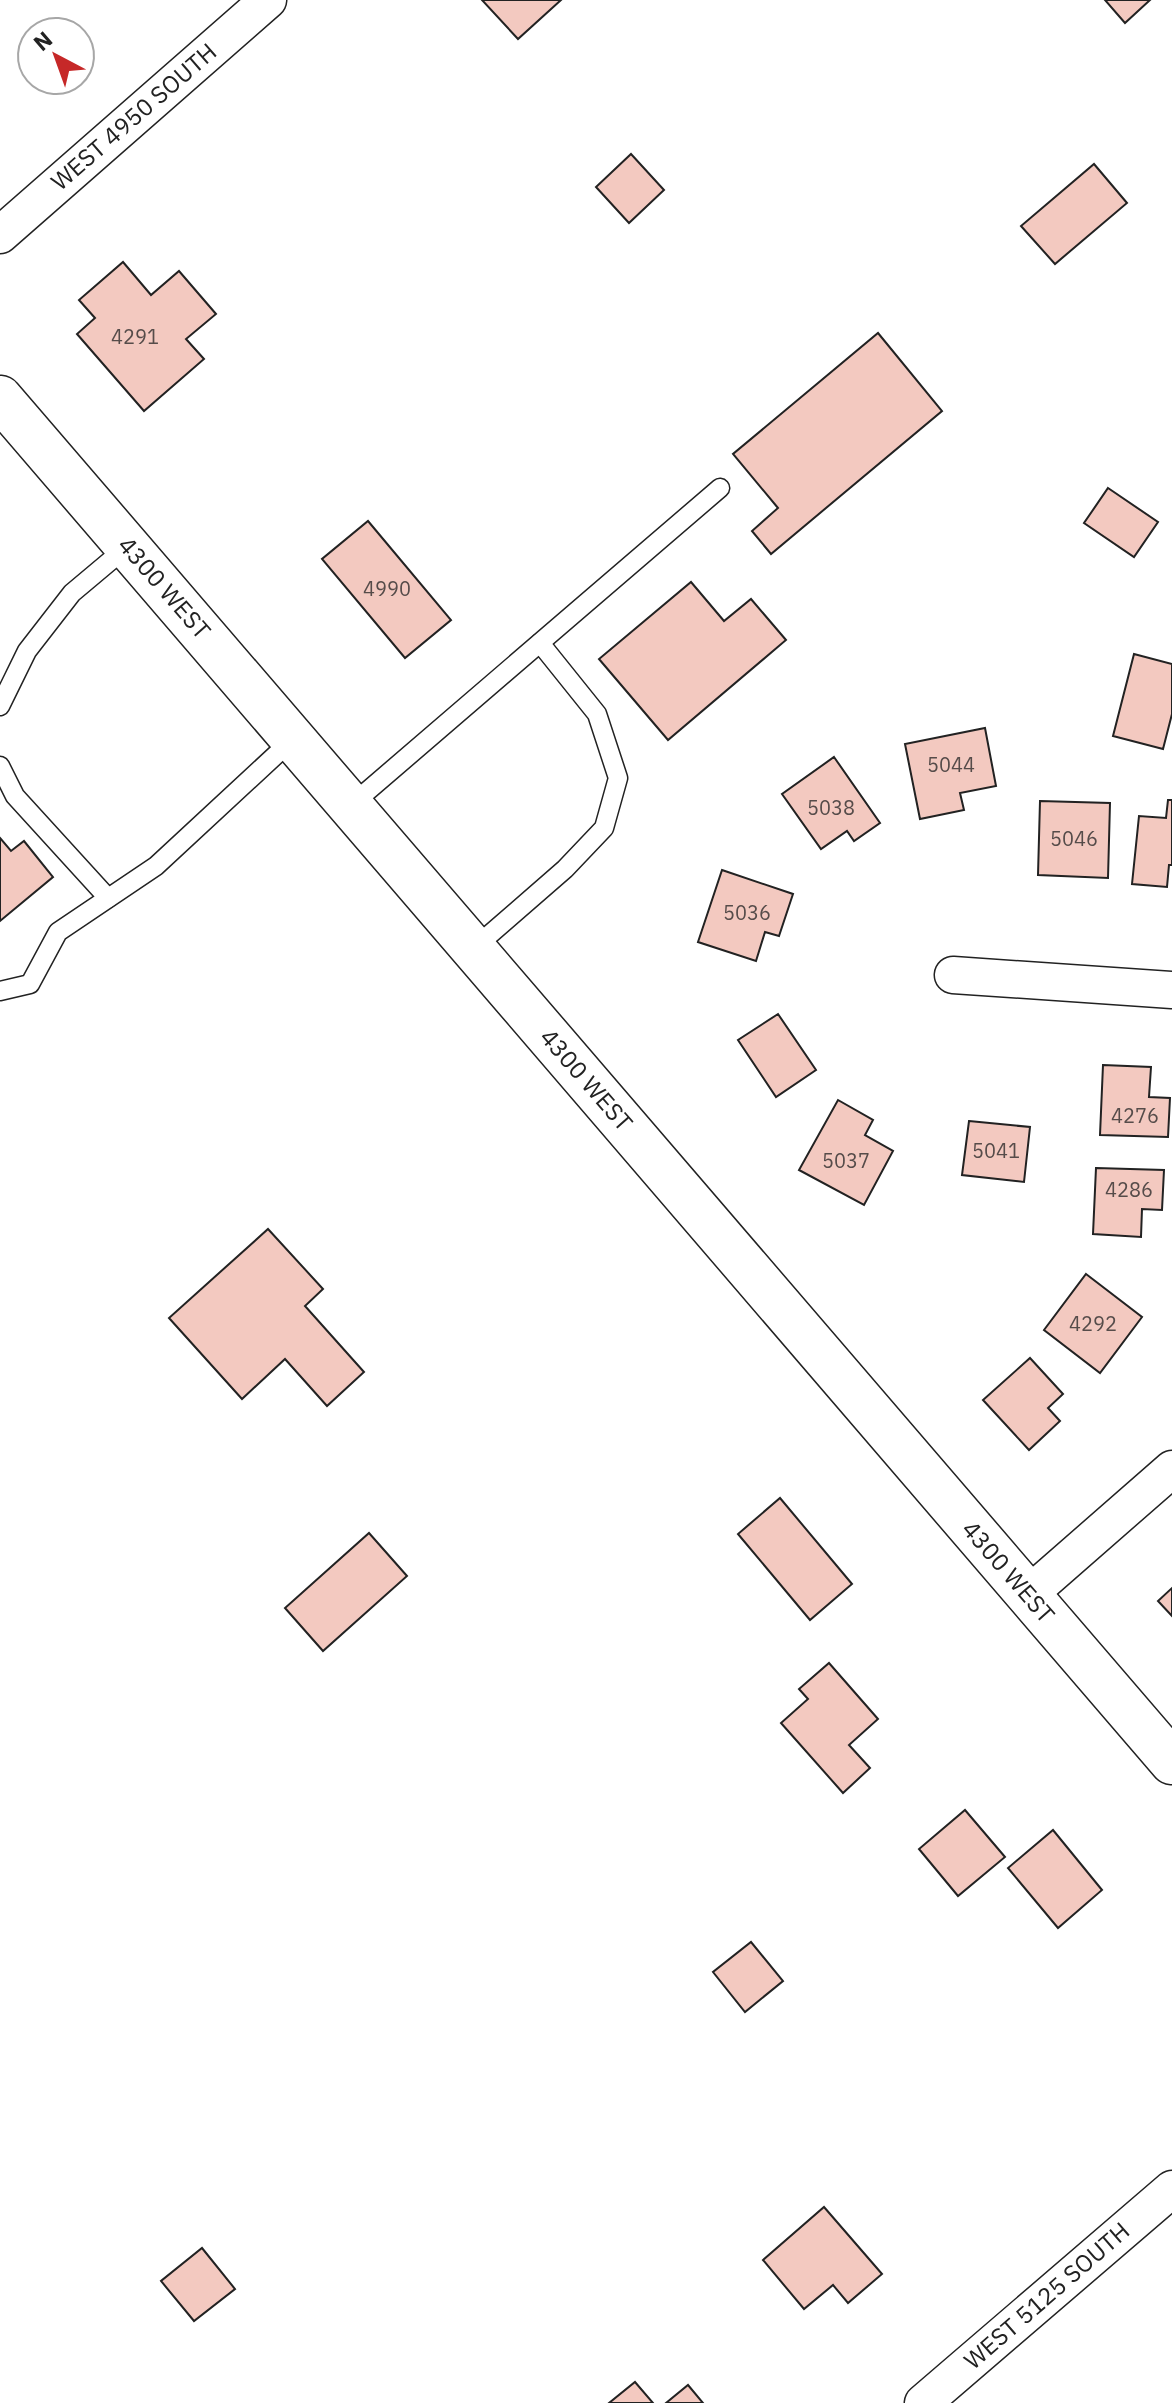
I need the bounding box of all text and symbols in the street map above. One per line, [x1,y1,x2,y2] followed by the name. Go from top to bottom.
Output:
[16,16,96,96] north arrow
[27,24,58,57] text: N
[44,35,223,197] street label: WEST 4950 SOUTH
[111,323,159,350] house number: 4291
[111,529,218,646] street label: 4300 WEST
[363,575,411,602] house number: 4990
[927,751,975,778] house number: 5044
[807,794,855,821] house number: 5038
[1050,825,1098,852] house number: 5046
[723,899,771,926] house number: 5036
[533,1021,640,1138] street label: 4300 WEST
[1111,1102,1159,1129] house number: 4276
[972,1137,1020,1164] house number: 5041
[822,1147,870,1174] house number: 5037
[1105,1176,1153,1203] house number: 4286
[1069,1310,1117,1337] house number: 4292
[955,1513,1062,1630] street label: 4300 WEST
[957,2214,1136,2376] street label: WEST 5125 SOUTH

